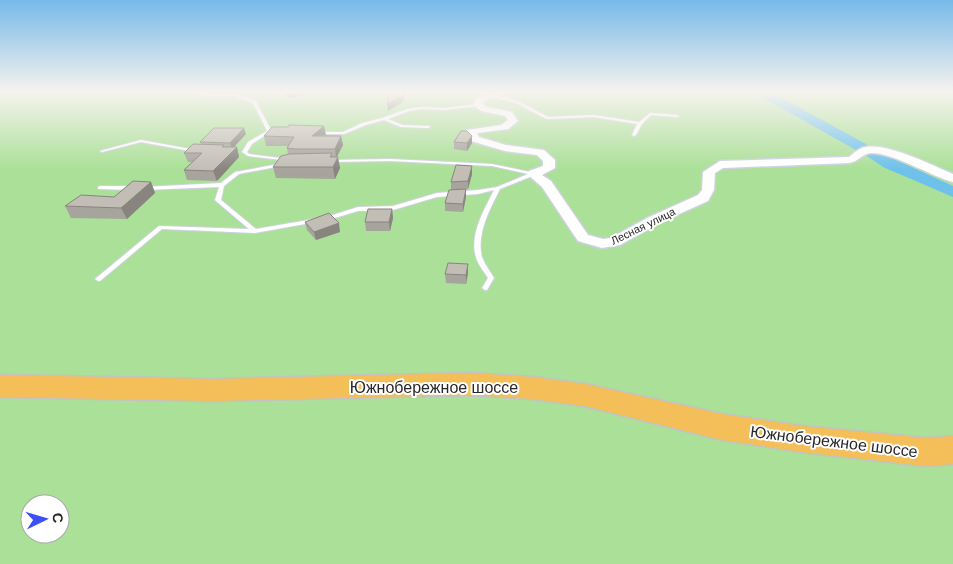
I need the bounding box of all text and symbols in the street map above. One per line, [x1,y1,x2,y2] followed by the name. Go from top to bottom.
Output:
[609,205,678,247] street label: Лесная улица
[350,379,518,396] street label: Южнобережное шоссе
[749,423,919,460] street label: Южнобережное шоссе
[20,494,70,544] north arrow
[50,512,66,524] text: С

